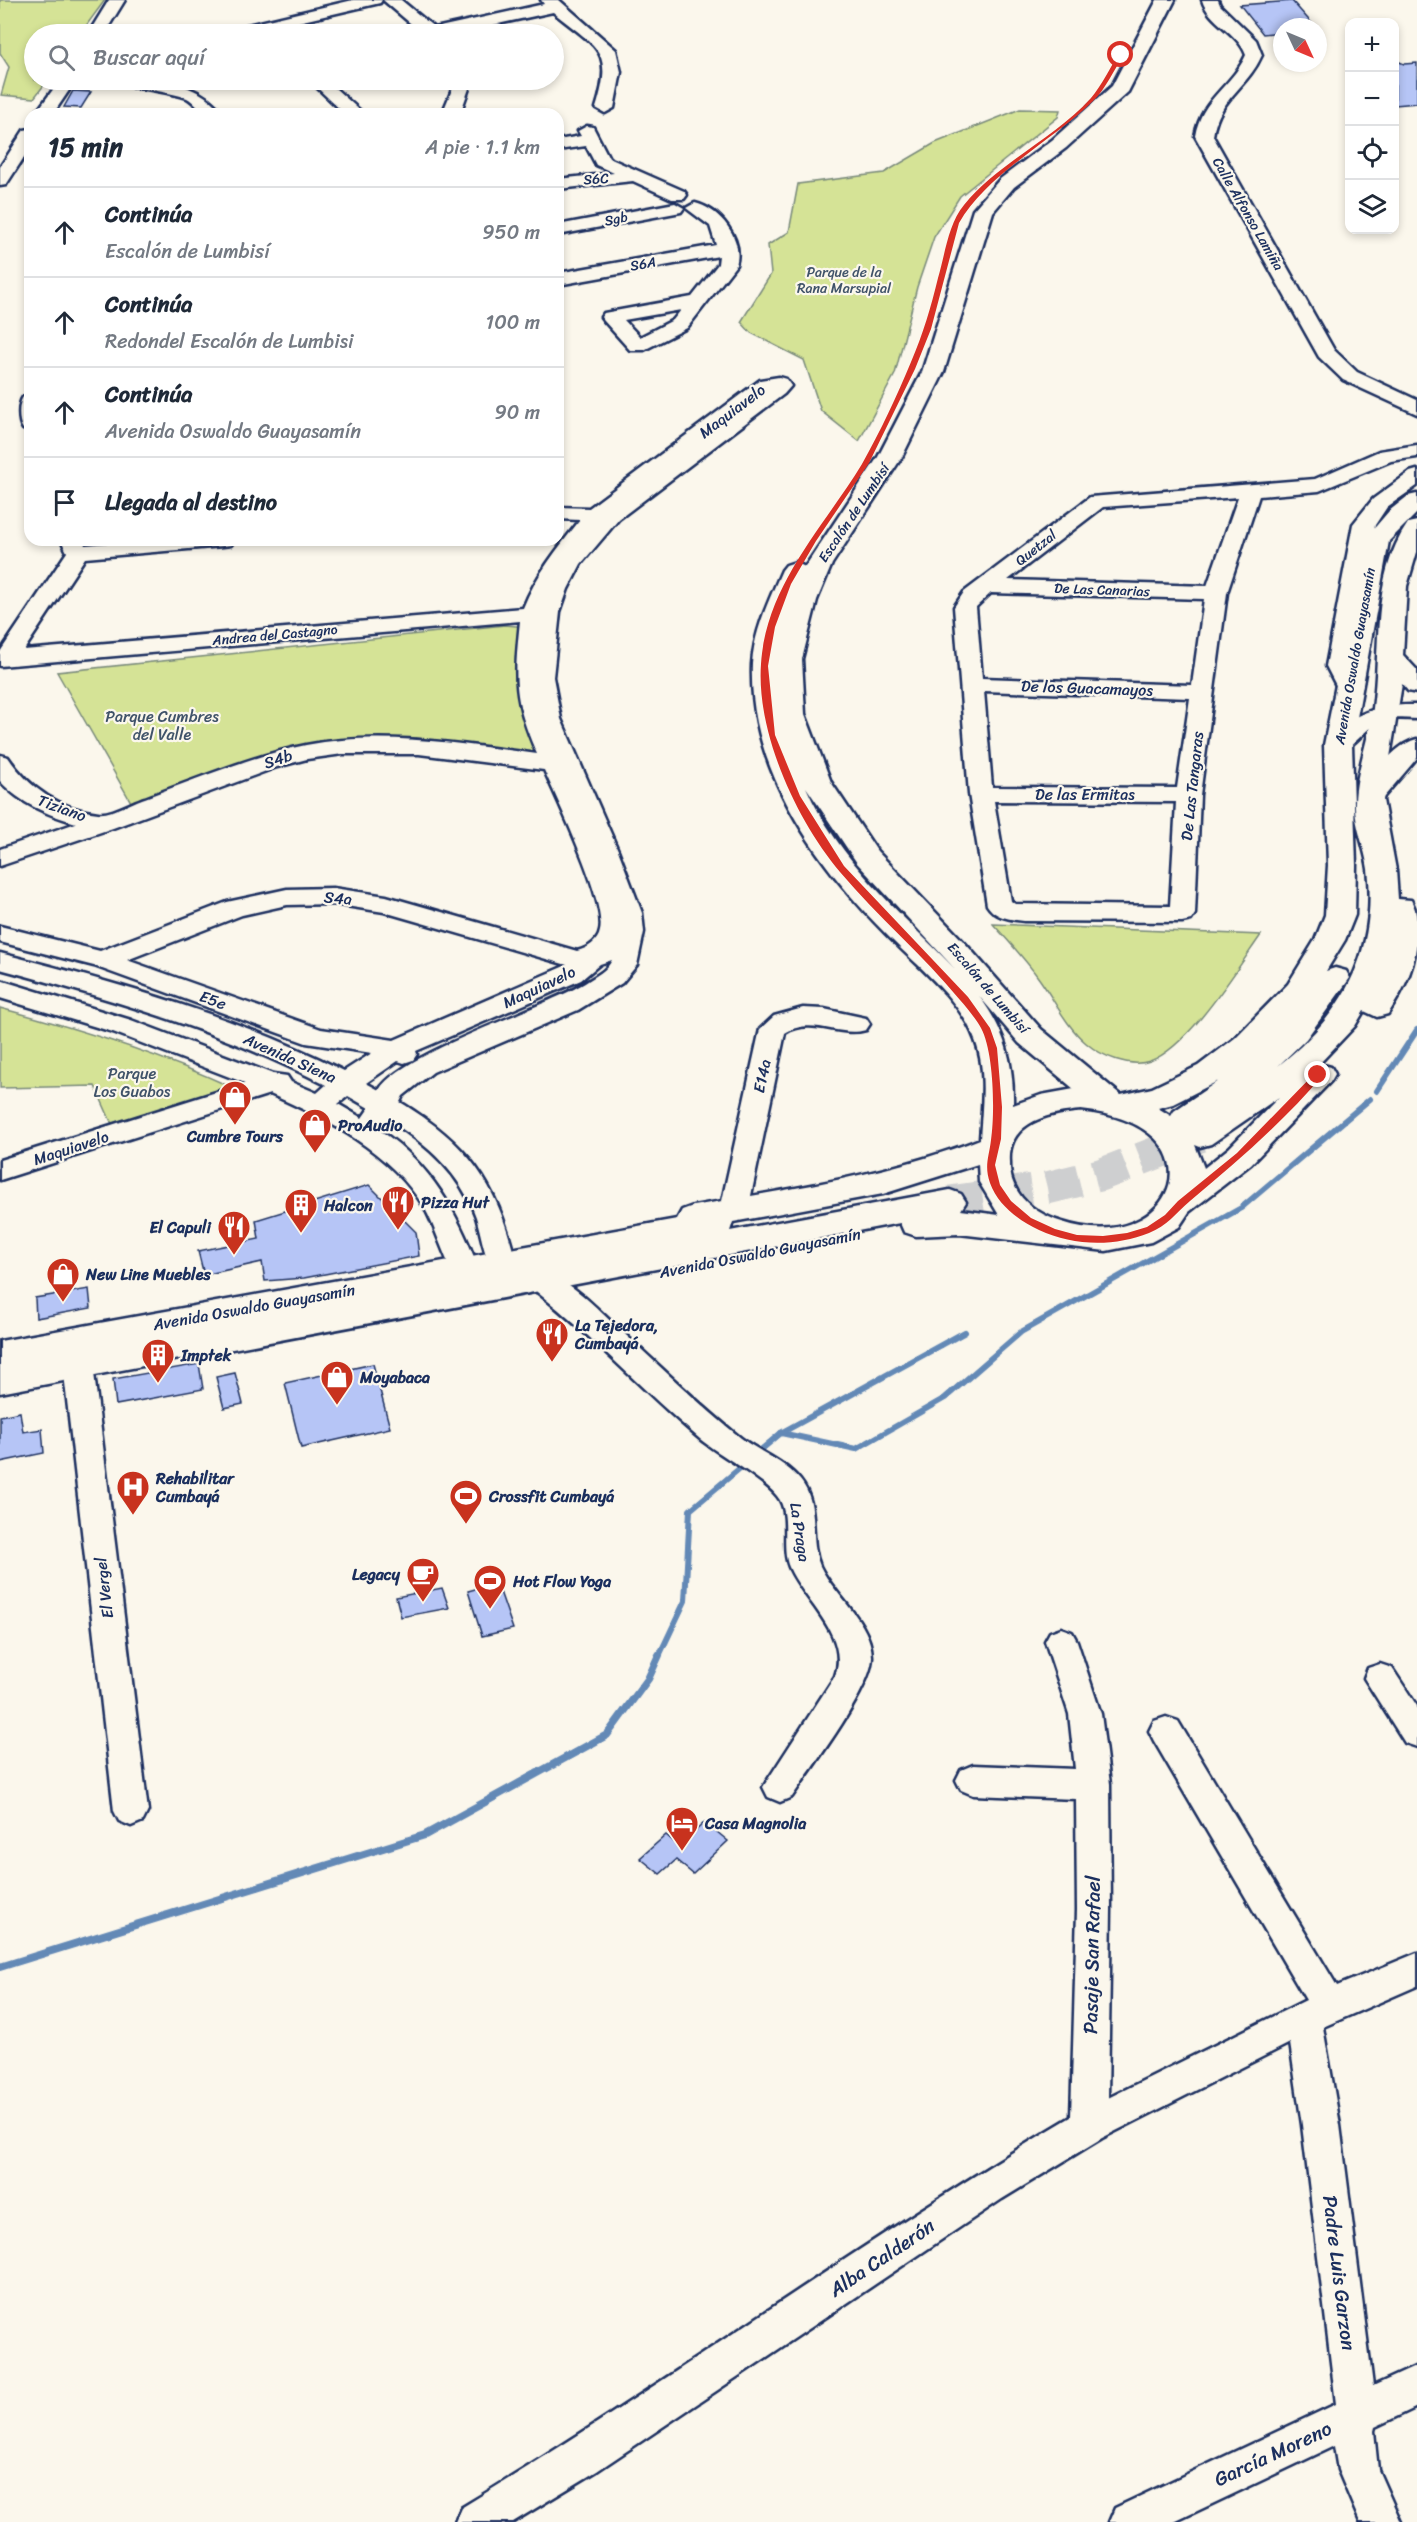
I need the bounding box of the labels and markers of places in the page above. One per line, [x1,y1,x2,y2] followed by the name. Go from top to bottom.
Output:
[217,1079,253,1126] shop icon: Cumbre Tours
[297,1107,333,1154] shop icon: ProAudio
[338,1111,403,1140] place label: ProAudio
[186,1122,284,1151] place label: Cumbre Tours
[380,1184,416,1231] restaurant icon: Pizza Hut
[283,1187,319,1234] building icon: Halcon
[421,1188,490,1217] place label: Pizza Hut
[323,1191,373,1220] place label: Halcon
[216,1209,252,1256] restaurant icon: El Capuli
[149,1213,212,1242] place label: El Capuli
[45,1256,81,1303] shop icon: New Line Muebles
[85,1260,211,1289] place label: New Line Muebles
[574,1311,658,1358] place label: La Tejedora, Cumbayá
[534,1316,570,1363] restaurant icon: La Tejedora, Cumbayá
[140,1337,176,1384] building icon: Imptek
[180,1341,232,1370] place label: Imptek
[319,1359,355,1406] shop icon: Moyabaca
[359,1363,430,1392] place label: Moyabaca
[155,1464,235,1511] place label: Rehabilitar Cumbayá
[115,1469,151,1516] hospital icon: Rehabilitar Cumbayá
[448,1478,484,1525] sports icon: Crossfit Cumbayá
[488,1482,614,1511] place label: Crossfit Cumbayá
[405,1556,441,1603] cafe icon: Legacy
[352,1560,401,1589] place label: Legacy
[472,1563,508,1610] sports icon: Hot Flow Yoga
[512,1567,611,1596] place label: Hot Flow Yoga
[664,1805,700,1852] hotel icon: Casa Magnolia
[704,1809,807,1838] place label: Casa Magnolia

